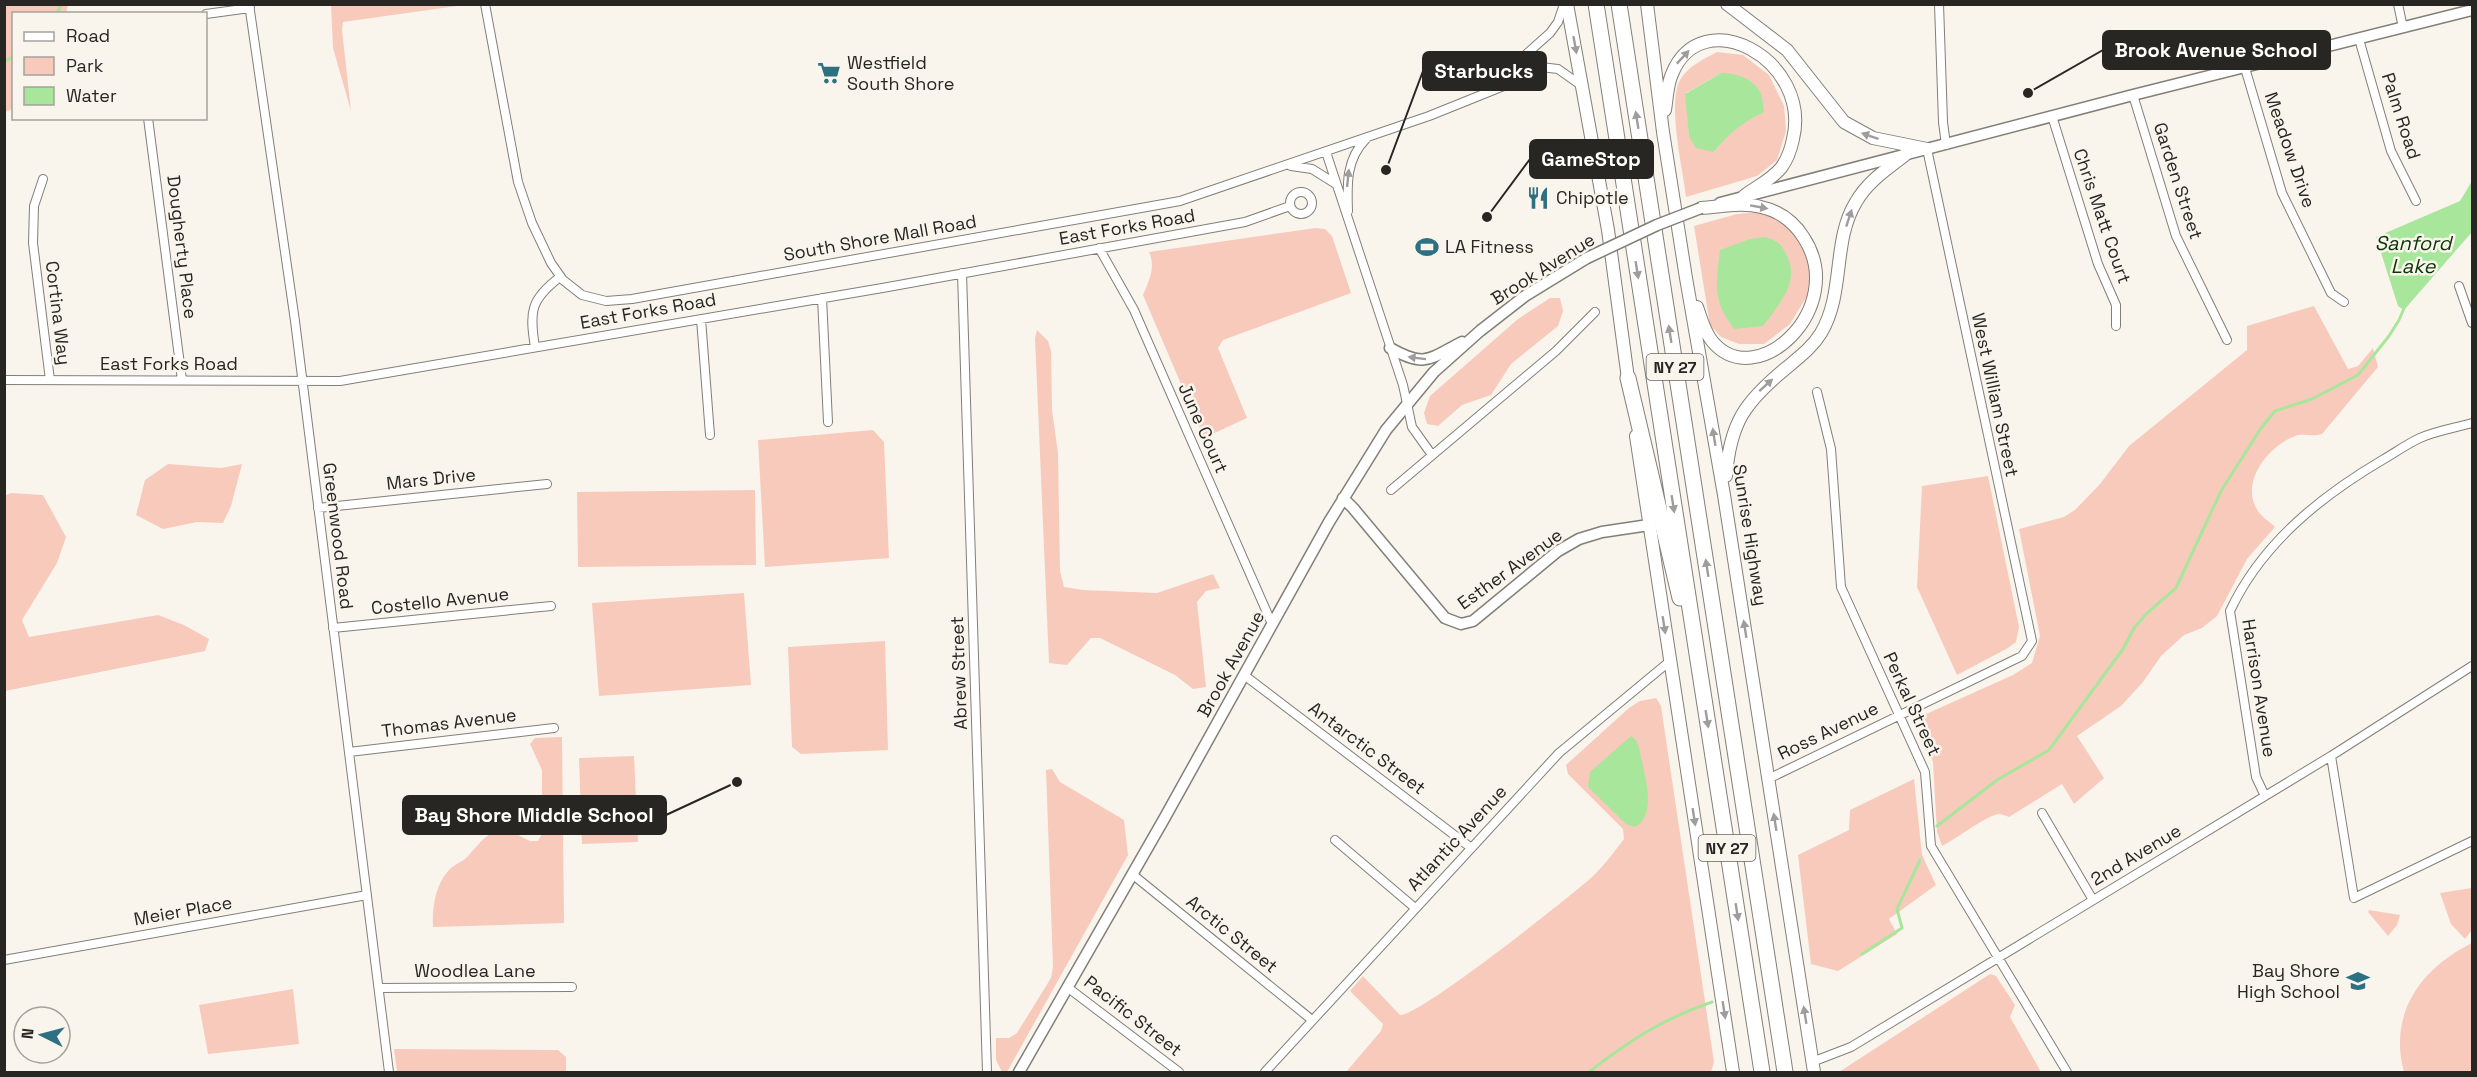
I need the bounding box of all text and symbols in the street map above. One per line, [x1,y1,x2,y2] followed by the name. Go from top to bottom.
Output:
[12,12,207,120] legend
[66,24,110,47] text: Road
[2103,31,2330,69] callout: Brook Avenue School
[1571,36,1580,55] one-way arrow
[2114,37,2318,63] text: Brook Avenue School
[1676,50,1690,65] one-way arrow
[847,51,954,95] place label: Westfield South Shore
[1423,52,1546,90] callout: Starbucks
[66,54,104,77] text: Park
[1435,58,1534,84] text: Starbucks
[816,60,842,86] supermarket icon: Westfield South Shore
[2377,70,2426,162] street label: Palm Road
[66,84,117,107] text: Water
[2260,89,2321,211] street label: Meadow Drive
[1632,111,1641,130] one-way arrow
[2149,119,2208,242] street label: Garden Street
[1861,131,1879,141] one-way arrow
[1530,140,1653,178] callout: GameStop
[2069,145,2136,286] street label: Chris Matt Court
[1541,146,1641,172] text: GameStop
[1344,168,1353,187] one-way arrow
[162,174,203,320] street label: Dougherty Place
[1525,185,1551,211] restaurant icon: Chipotle
[1556,186,1629,209] place label: Chipotle
[1057,203,1197,250] street label: East Forks Road
[1750,203,1769,212] one-way arrow
[782,209,978,266] street label: South Shore Mall Road
[1844,209,1854,227] one-way arrow
[1487,227,1599,310] street label: Brook Avenue
[2375,230,2453,279] water label: Sanford Lake
[1414,234,1440,260] sports icon: LA Fitness
[1445,235,1534,258] place label: LA Fitness
[41,260,76,366] street label: Cortina Way
[1633,260,1642,279] one-way arrow
[578,287,718,334] street label: East Forks Road
[1967,311,2024,479] street label: West William Street
[1666,324,1675,343] one-way arrow
[100,352,238,375] street label: East Forks Road
[1407,354,1426,363] one-way arrow
[1646,354,1704,380] road number: NY 27
[1173,379,1234,476] street label: June Court
[1758,379,1773,392] one-way arrow
[1710,427,1719,446] one-way arrow
[318,461,359,611] street label: Greenwood Road
[385,462,477,495] street label: Mars Drive
[1728,462,1773,607] street label: Sunrise Highway
[1669,495,1678,514] one-way arrow
[1453,523,1567,614] street label: Esther Avenue
[1702,558,1711,577] one-way arrow
[370,582,510,619] street label: Costello Avenue
[1192,606,1269,721] street label: Brook Avenue
[1659,615,1668,634] one-way arrow
[945,616,972,730] street label: Abrew Street
[2237,617,2282,759] street label: Harrison Avenue
[1740,620,1749,639] one-way arrow
[1878,648,1947,759] street label: Perkal Street
[1304,696,1430,799] street label: Antarctic Street
[1774,696,1882,765] street label: Ross Avenue
[380,703,518,742] street label: Thomas Avenue
[1703,710,1712,729] one-way arrow
[1402,780,1512,895] street label: Atlantic Avenue
[403,796,666,834] callout: Bay Shore Middle School
[414,802,654,828] text: Bay Shore Middle School
[1689,808,1698,827] one-way arrow
[1770,812,1779,831] one-way arrow
[2086,819,2185,891] street label: 2nd Avenue
[1698,835,1756,861] road number: NY 27
[1182,890,1283,978] street label: Arctic Street
[132,891,234,930] street label: Meier Place
[1732,903,1741,922] one-way arrow
[414,959,536,982] street label: Woodlea Lane
[2237,959,2340,1003] place label: Bay Shore High School
[2345,968,2371,994] school or university icon: Bay Shore High School
[1080,970,1187,1061] street label: Pacific Street
[1719,1001,1728,1020] one-way arrow
[12,1005,72,1065] north arrow
[1800,1005,1809,1024] one-way arrow
[17,1027,39,1040] text: N

